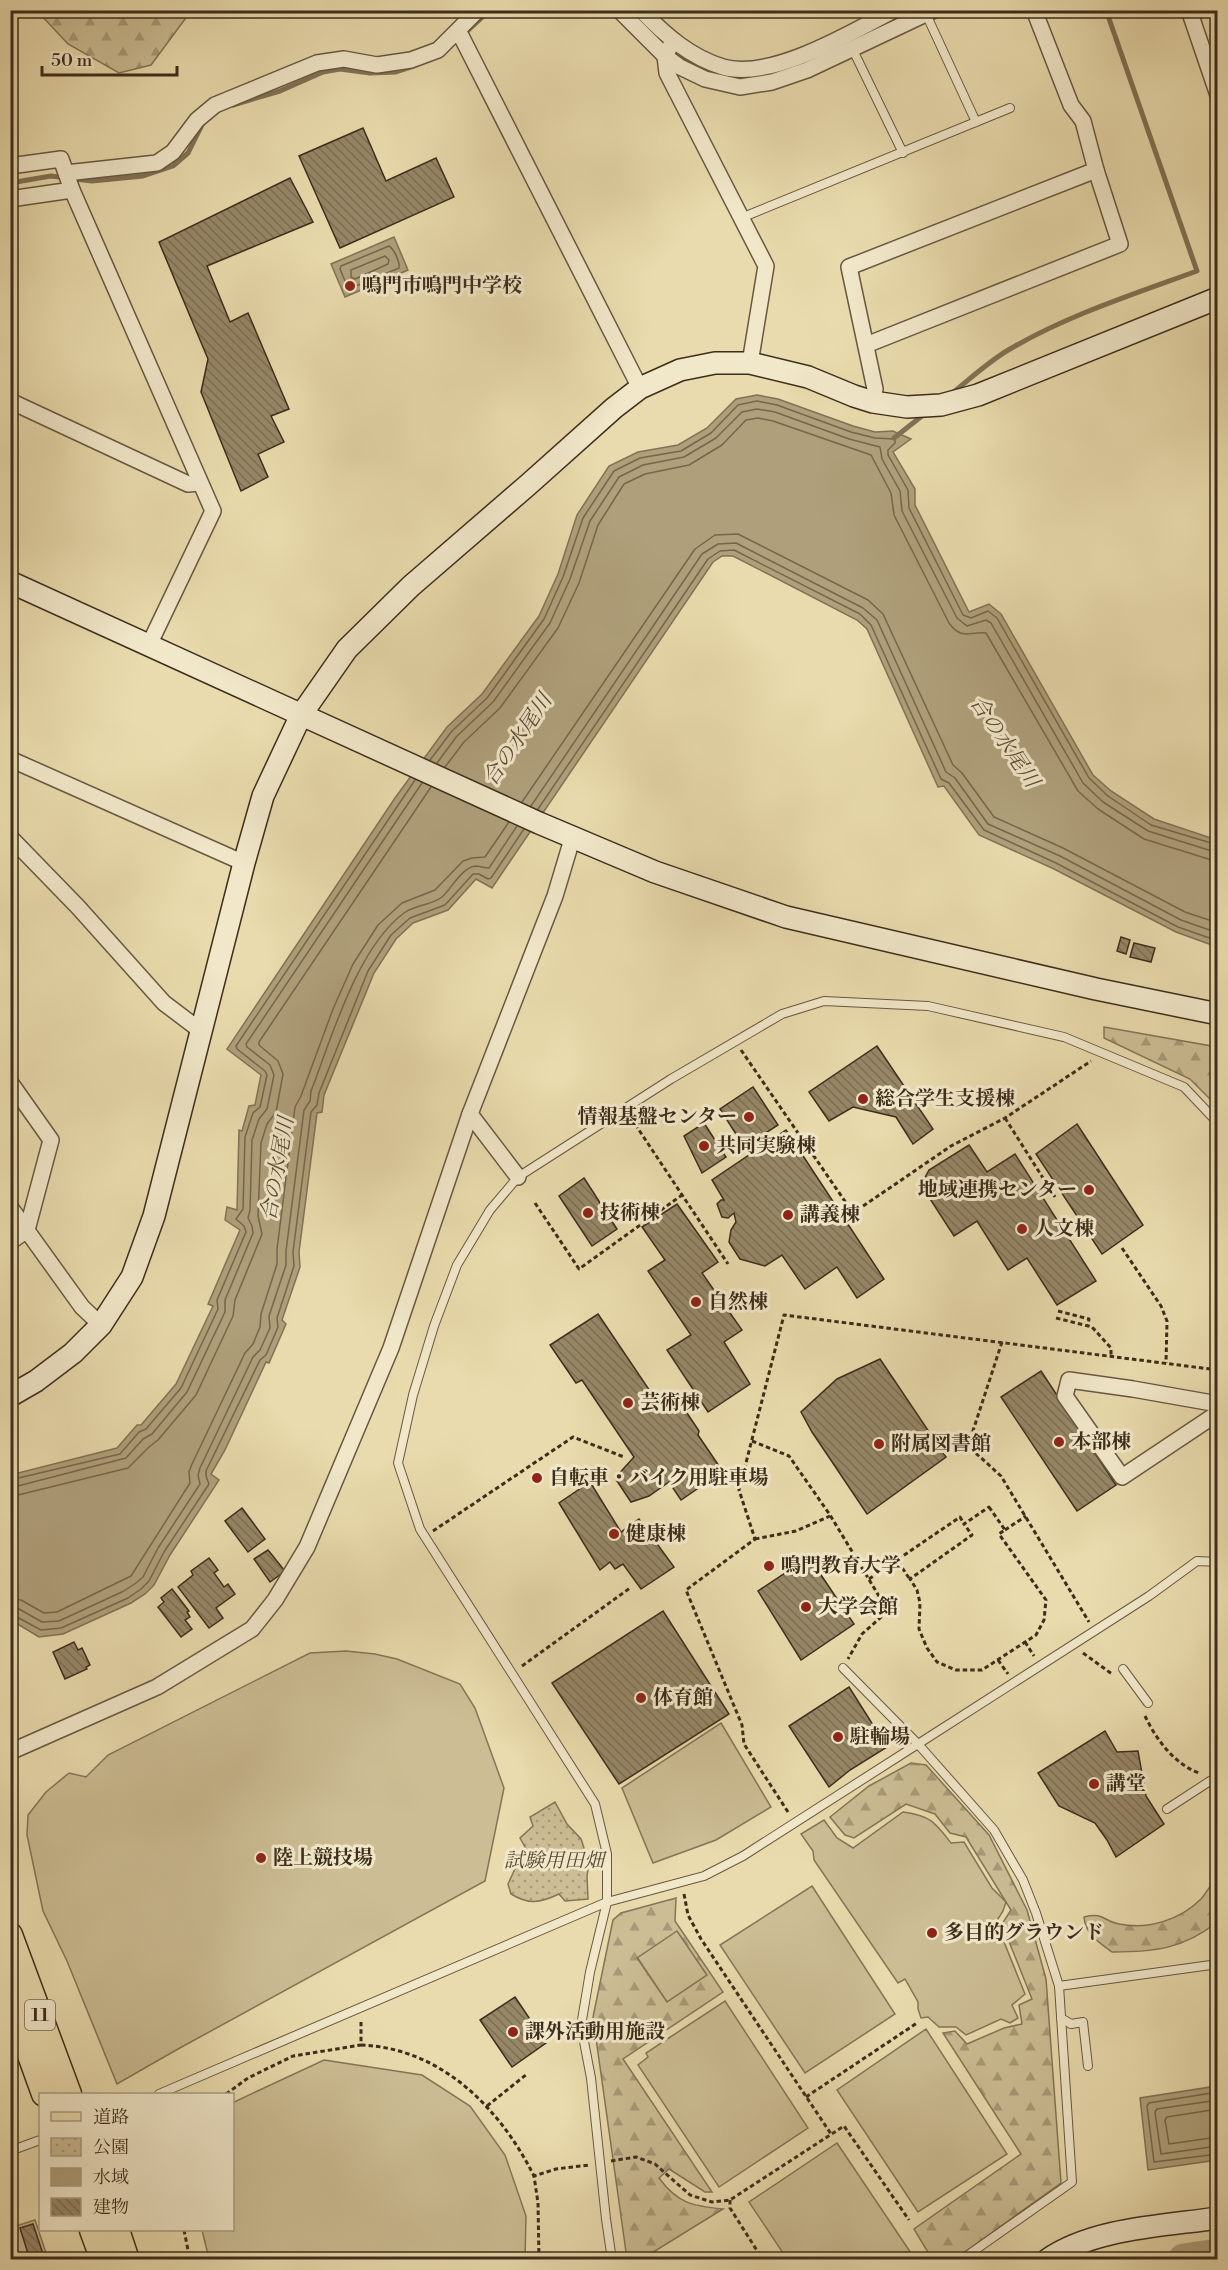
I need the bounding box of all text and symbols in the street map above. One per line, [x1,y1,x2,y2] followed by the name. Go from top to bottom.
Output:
[42,39,177,77] scale bar
[51,49,93,72] text: 50 m
[362,274,522,299] place label: 鳴門市鳴門中学校
[343,279,357,293] marker: 鳴門市鳴門中学校
[478,688,559,791] water label: 合の水尾川
[964,691,1045,794] water label: 合の水尾川
[875,1087,1015,1112] place label: 総合学生支援棟
[856,1092,870,1106] marker: 総合学生支援棟
[578,1105,737,1130] place label: 情報基盤センター
[742,1110,756,1124] marker: 情報基盤センター
[256,1113,300,1223] water label: 合の水尾川
[716,1134,816,1159] place label: 共同実験棟
[697,1139,711,1153] marker: 共同実験棟
[918,1178,1077,1203] place label: 地域連携センター
[1082,1183,1096,1197] marker: 地域連携センター
[600,1201,660,1226] place label: 技術棟
[800,1203,860,1228] place label: 講義棟
[581,1206,595,1220] marker: 技術棟
[781,1208,795,1222] marker: 講義棟
[1034,1217,1094,1242] place label: 人文棟
[1015,1222,1029,1236] marker: 人文棟
[708,1290,768,1315] place label: 自然棟
[689,1295,703,1309] marker: 自然棟
[640,1391,700,1416] place label: 芸術棟
[621,1396,635,1410] marker: 芸術棟
[1071,1430,1131,1455] place label: 本部棟
[891,1432,991,1457] place label: 附属図書館
[1052,1435,1066,1449] marker: 本部棟
[872,1437,886,1451] marker: 附属図書館
[549,1466,769,1491] place label: 自転車・バイク用駐車場
[530,1471,544,1485] marker: 自転車・バイク用駐車場
[626,1522,686,1547] place label: 健康棟
[607,1527,621,1541] marker: 健康棟
[781,1554,901,1579] place label: 鳴門教育大学
[762,1559,776,1573] marker: 鳴門教育大学
[818,1595,898,1620] place label: 大学会館
[799,1600,813,1614] marker: 大学会館
[653,1686,713,1711] place label: 体育館
[634,1691,648,1705] marker: 体育館
[850,1725,910,1750] place label: 駐輪場
[831,1730,845,1744] marker: 駐輪場
[1106,1772,1146,1797] place label: 講堂
[1087,1777,1101,1791] marker: 講堂
[273,1846,373,1871] place label: 陸上競技場
[504,1849,607,1874] park label: 試験用田畑
[254,1851,268,1865] marker: 陸上競技場
[944,1921,1104,1946] place label: 多目的グラウンド
[925,1926,939,1940] marker: 多目的グラウンド
[25,2000,55,2030] road number: 11
[525,2020,665,2045] place label: 課外活動用施設
[506,2025,520,2039] marker: 課外活動用施設
[39,2093,234,2231] legend
[93,2106,129,2129] text: 道路
[93,2136,129,2159] text: 公園
[93,2166,129,2189] text: 水域
[93,2196,129,2219] text: 建物

